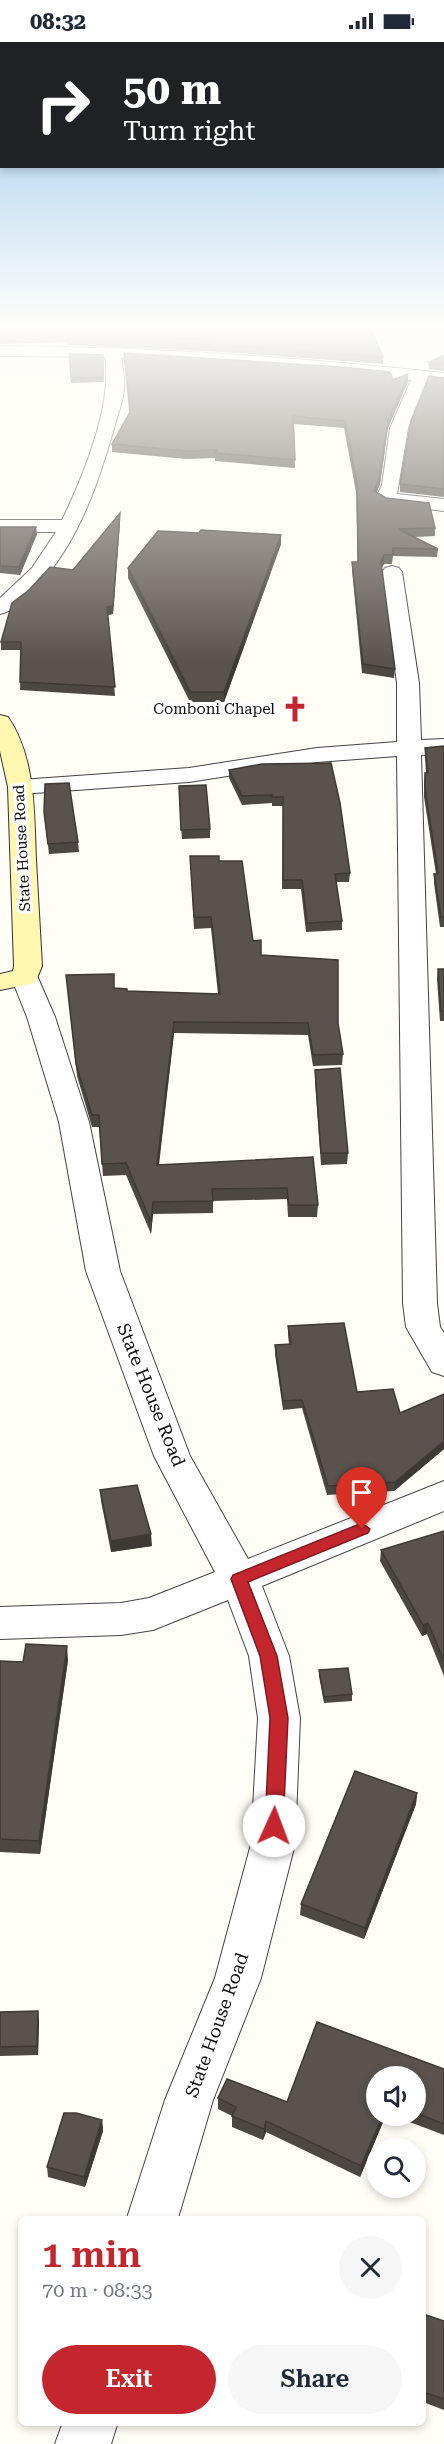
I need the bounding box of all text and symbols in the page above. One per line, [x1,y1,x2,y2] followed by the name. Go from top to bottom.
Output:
[30,9,86,34] text: 08:32
[123,65,221,114] text: 50 m
[24,66,102,144] icon: right
[123,115,256,147] text: Turn right
[280,694,310,724] church icon: Comboni Chapel
[153,700,275,718] place label: Comboni Chapel
[10,784,34,912] street label: State House Road
[113,1320,190,1470] street label: State House Road
[336,1467,387,1529] pin
[345,1476,378,1509] icon: arrive
[242,1794,306,1858] position arrow
[181,1949,253,2100] street label: State House Road
[366,2066,426,2198] map controls
[366,2066,426,2126] button: sound
[366,2138,426,2198] button: search
[42,2234,141,2276] text: 1 min
[339,2236,402,2299] button: close
[42,2278,153,2302] text: 70 m · 08:33
[42,2345,216,2414] button: Exit
[228,2345,402,2414] button: Share

